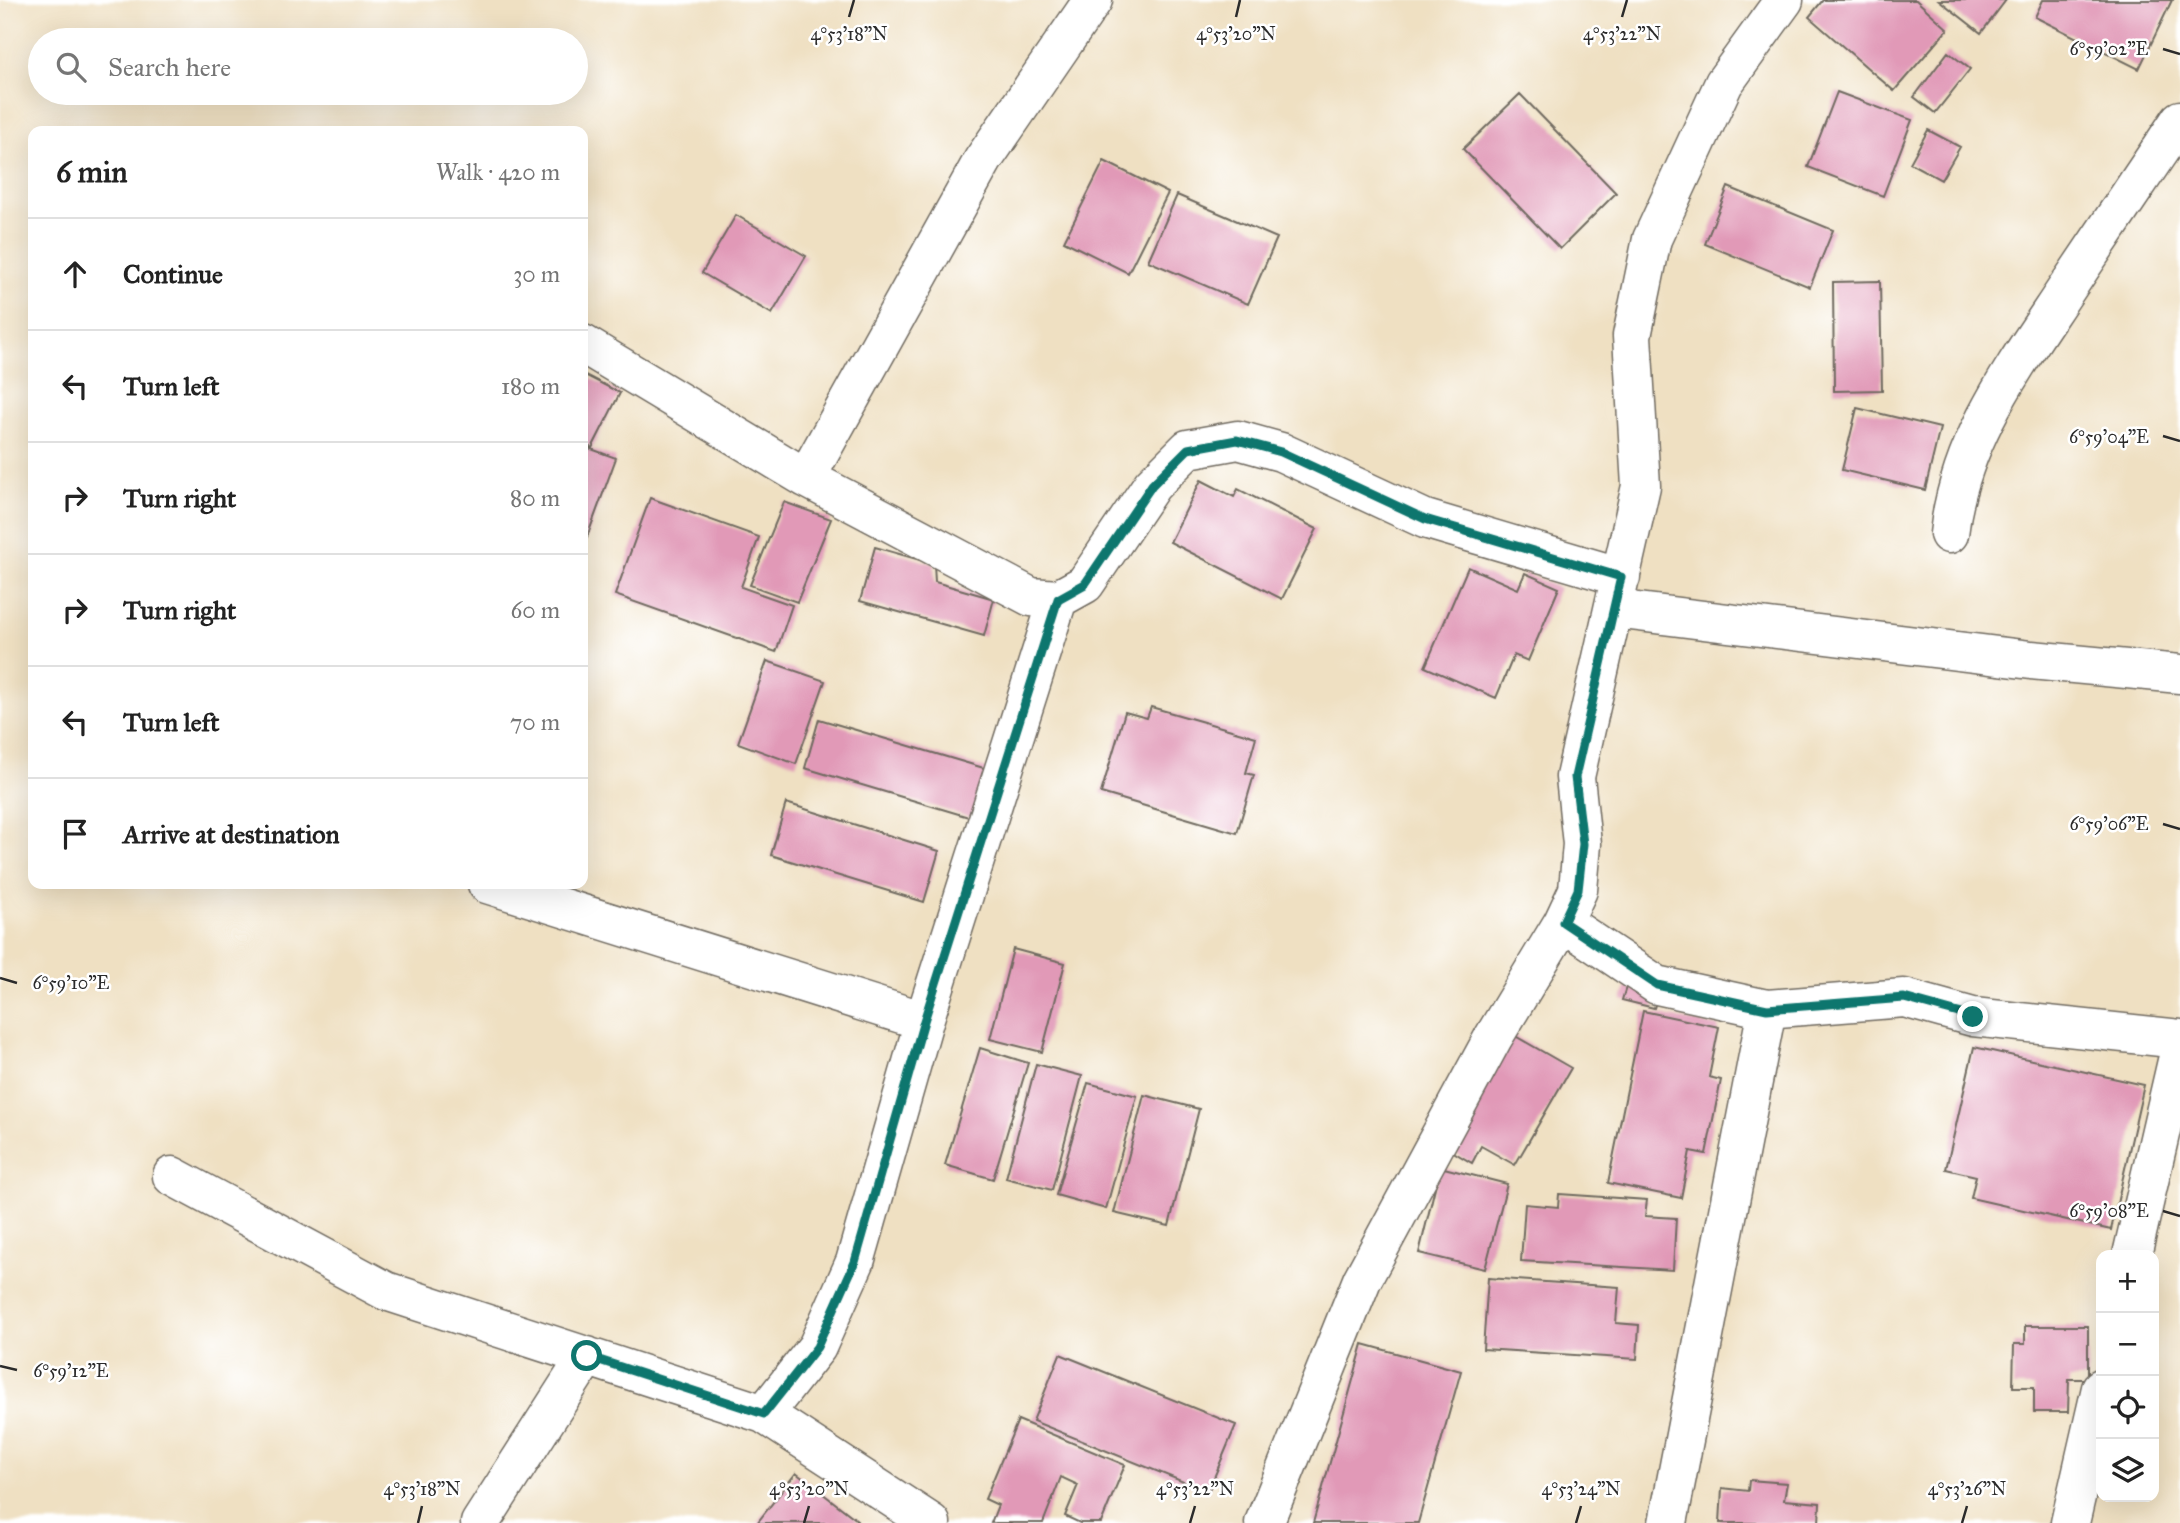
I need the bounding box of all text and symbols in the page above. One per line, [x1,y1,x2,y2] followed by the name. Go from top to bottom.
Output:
[811,23,887,45] text: 4°53'18"N
[1196,23,1276,45] text: 4°53'20"N
[1583,23,1661,45] text: 4°53'22"N
[28,28,588,105] search box
[2070,38,2149,60] text: 6°59'02"E
[52,48,90,86] icon: search
[108,51,231,83] text: Search here
[56,154,128,190] text: 6 min
[436,158,560,186] text: Walk · 420 m
[56,255,94,293] icon: ahead
[123,258,223,290] text: Continue
[513,260,560,288] text: 30 m
[56,367,94,405] icon: left
[123,370,219,402] text: Turn left
[501,372,560,400] text: 180 m
[2069,426,2149,448] text: 6°59'04"E
[56,479,94,517] icon: right
[123,482,236,514] text: Turn right
[510,484,560,512] text: 80 m
[56,591,94,629] icon: right
[123,594,236,626] text: Turn right
[511,596,560,624] text: 60 m
[56,703,94,741] icon: left
[123,706,219,738] text: Turn left
[510,708,560,736] text: 70 m
[2069,813,2149,835] text: 6°59'06"E
[56,815,94,853] icon: arrive
[123,818,340,850] text: Arrive at destination
[32,972,110,994] text: 6°59'10"E
[1957,1001,1988,1032] route end
[2069,1200,2149,1222] text: 6°59'08"E
[2096,1250,2159,1502] map controls
[2096,1250,2159,1313] button: +
[2096,1313,2159,1376] button: −
[571,1340,602,1371] route start
[33,1360,109,1382] text: 6°59'12"E
[2096,1376,2159,1439] button: locate
[2096,1439,2159,1502] button: layers
[384,1478,460,1500] text: 4°53'18"N
[769,1478,849,1500] text: 4°53'20"N
[1156,1478,1234,1500] text: 4°53'22"N
[1541,1478,1621,1500] text: 4°53'24"N
[1928,1478,2006,1500] text: 4°53'26"N

